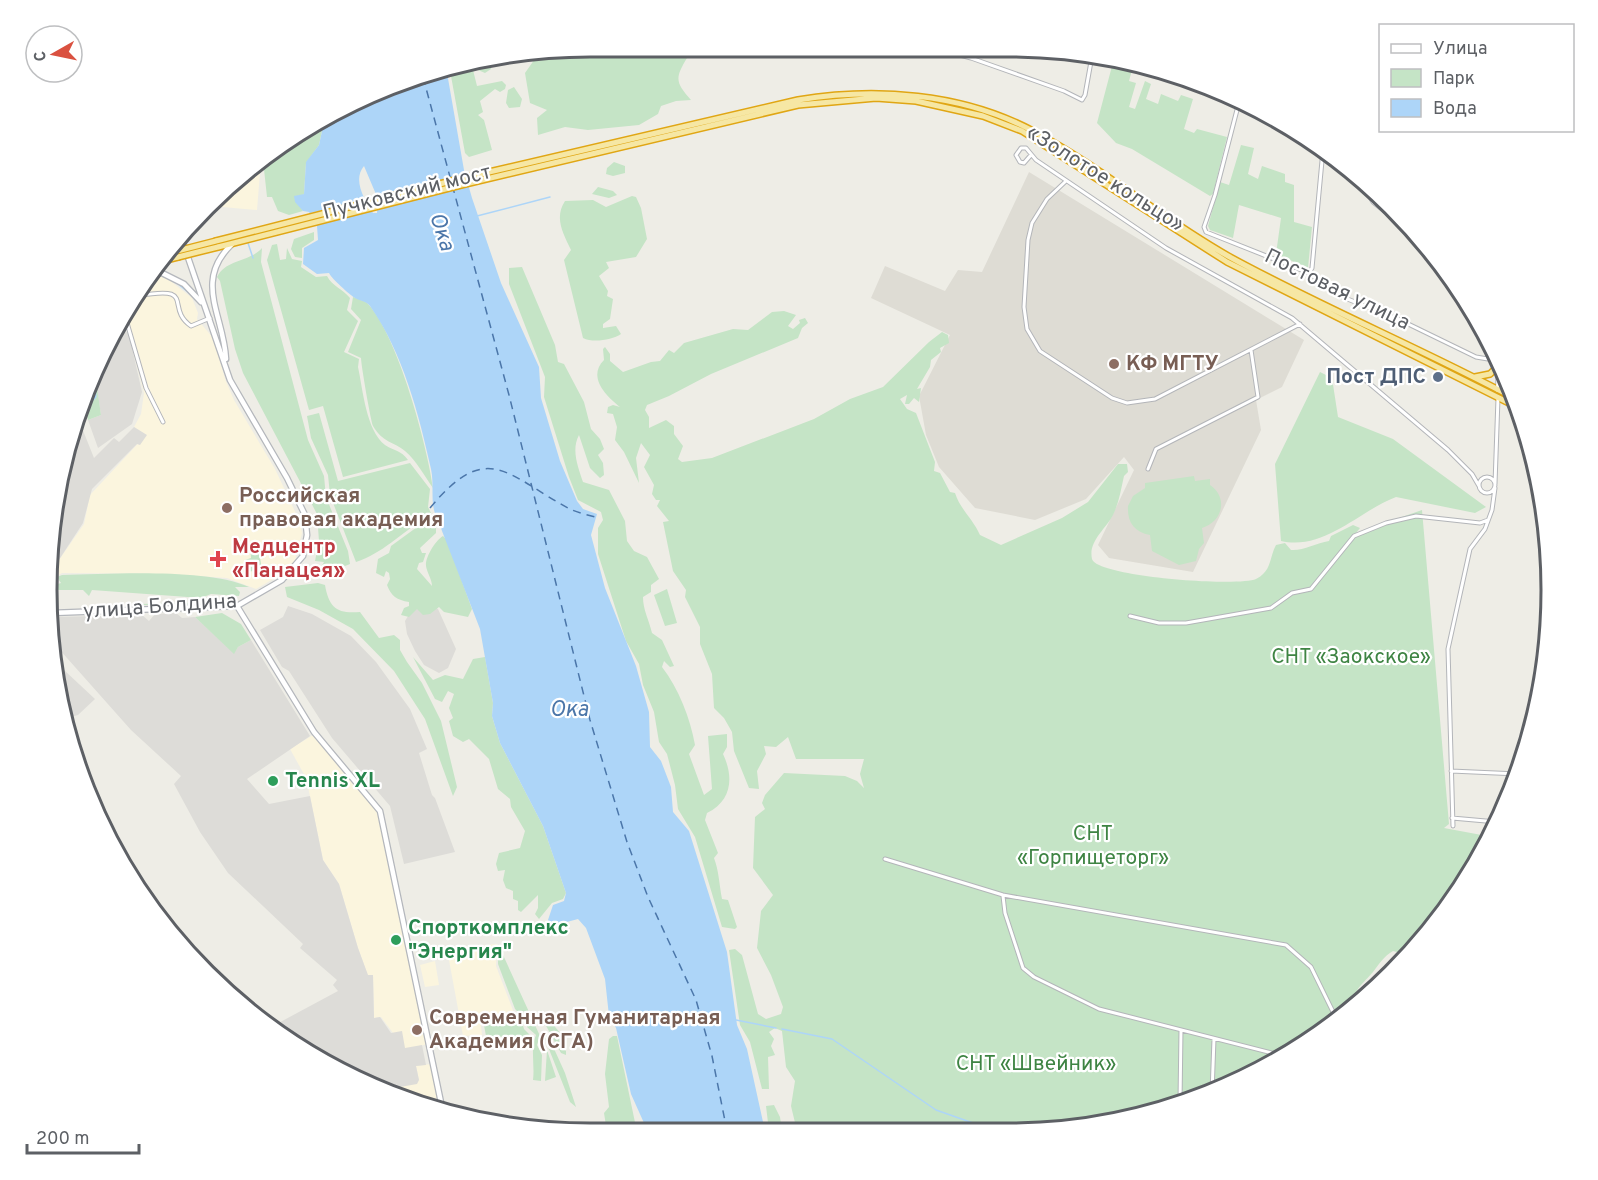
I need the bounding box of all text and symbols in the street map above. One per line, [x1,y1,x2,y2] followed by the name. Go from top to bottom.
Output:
[24,24,84,84] north arrow
[1379,24,1574,132] legend
[1433,38,1487,61] text: Улица
[30,49,52,63] text: С
[1433,68,1475,91] text: Парк
[1433,98,1477,121] text: Вода
[1021,120,1189,239] street label: «Золотое кольцо»
[320,159,494,227] street label: Пучковский мост
[422,209,460,255] water label: Ока
[1260,243,1414,337] street label: Постовая улица
[1126,351,1219,378] place label: КФ МГТУ
[1107,357,1121,371] marker: КФ МГТУ
[1326,364,1426,391] place label: Пост ДПС
[1431,370,1445,384] marker: Пост ДПС
[239,483,443,534] place label: Российская правовая академия
[220,501,234,515] marker: Российская правовая академия
[232,534,346,585] place label: Медцентр «Панацея»
[209,550,227,568] marker: Медцентр «Панацея»
[82,588,238,626] street label: улица Болдина
[1271,644,1431,671] park label: СНТ «Заокское»
[550,697,589,724] water label: Ока
[285,768,380,795] place label: Tennis XL
[266,774,280,788] marker: Tennis XL
[1017,821,1169,872] park label: СНТ «Горпищеторг»
[408,915,569,966] place label: Спорткомплекс "Энергия"
[389,933,403,947] marker: Спорткомплекс "Энергия"
[429,1005,721,1056] place label: Современная Гуманитарная Академия (СГА)
[410,1023,424,1037] marker: Современная Гуманитарная Академия (СГА)
[956,1051,1117,1078] park label: СНТ «Швейник»
[27,1117,140,1155] scale bar
[36,1128,89,1151] text: 200 m

